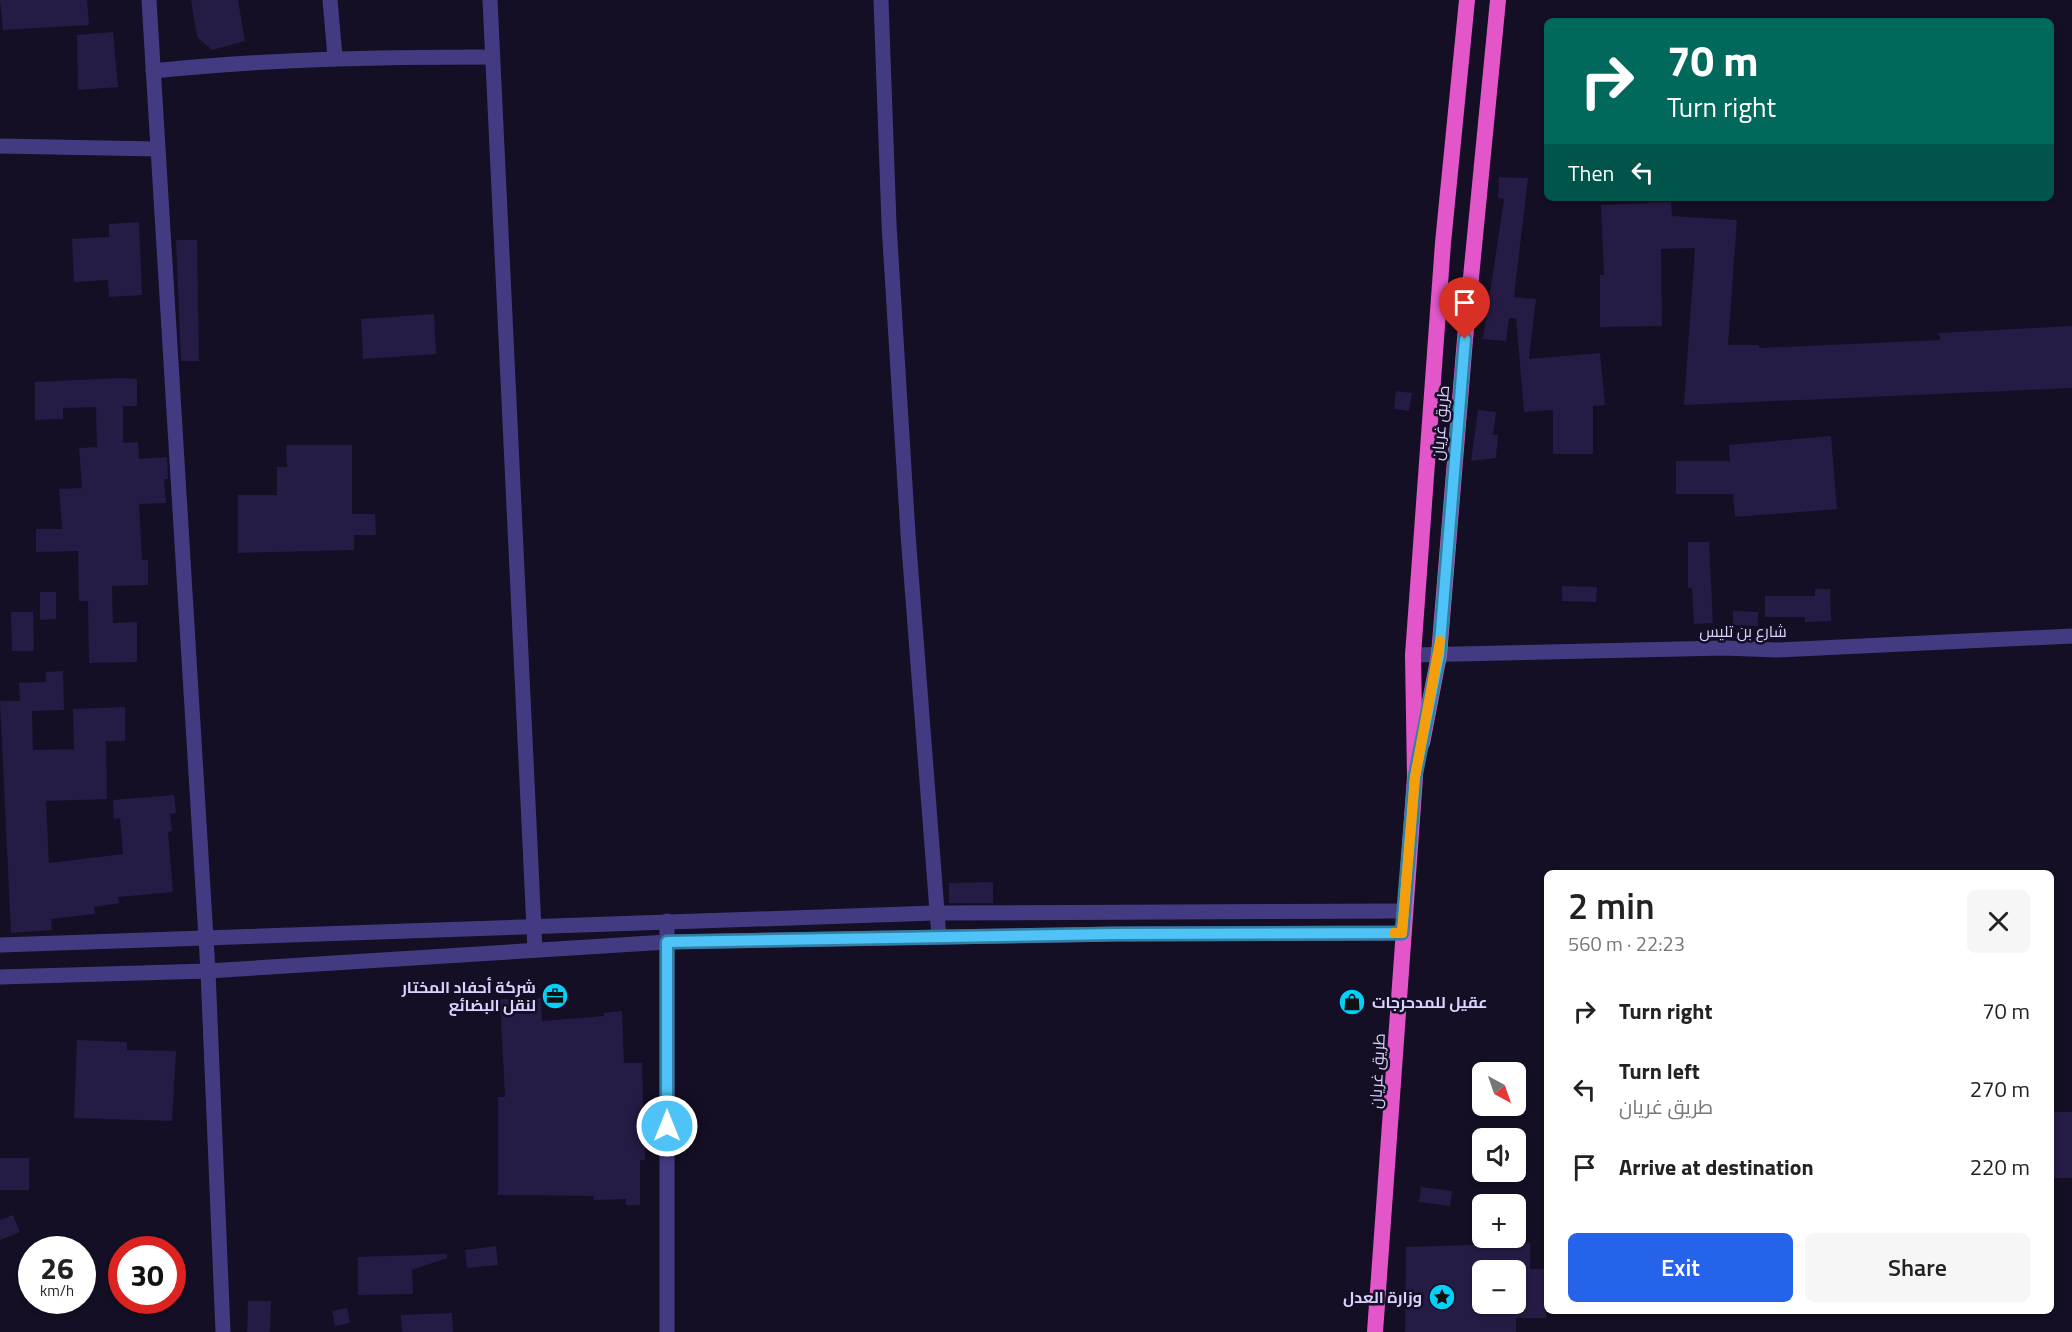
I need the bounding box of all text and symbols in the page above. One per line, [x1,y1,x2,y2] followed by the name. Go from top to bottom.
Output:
[1667,28,1759,92] text: 70 m
[1568,42,1646,120] icon: right
[1667,86,1776,127] text: Turn right
[1568,156,1614,190] text: Then
[1626,156,1659,189] icon: left
[1439,277,1490,339] pin
[1448,286,1481,319] icon: arrive
[1425,384,1455,462] street label: طريق غريان
[1699,619,1787,643] street label: شارع بن تليس
[1568,878,1655,933] text: 2 min
[1967,890,2030,953] button: close
[1568,928,1685,959] text: 560 m · 22:23
[401,975,536,1017] place label: شركة أحفاد المختار لنقل البضائع
[540,981,570,1011] office icon: شركة أحفاد المختار لنقل البضائع
[1337,987,1367,1017] shop icon: عقيل للمدحرجات
[1372,990,1488,1014] place label: عقيل للمدحرجات
[1619,994,1713,1028] text: Turn right
[1982,994,2030,1028] text: 70 m
[1568,995,1601,1028] icon: right
[1363,1033,1391,1109] street label: طريق غريان
[1619,1054,1700,1088] text: Turn left
[1472,1062,1526,1116] north arrow
[1472,1062,1526,1314] map controls
[1970,1072,2030,1106] text: 270 m
[1568,1073,1601,1106] icon: left
[1619,1091,1713,1122] text: طريق غريان
[635,1094,699,1158] position arrow
[1472,1128,1526,1182] button: sound
[1619,1150,1814,1184] text: Arrive at destination
[1970,1150,2030,1184] text: 220 m
[1568,1151,1601,1184] icon: arrive
[1472,1194,1526,1248] button: +
[1568,1233,1793,1302] button: Exit
[1805,1233,2030,1302] button: Share
[108,1236,186,1314] speed limit sign: 30
[40,1245,74,1291] text: 26
[1472,1260,1526,1314] button: −
[40,1279,74,1302] text: km/h
[1427,1282,1457,1312] place icon: وزارة العدل
[1343,1285,1422,1309] place label: وزارة العدل

